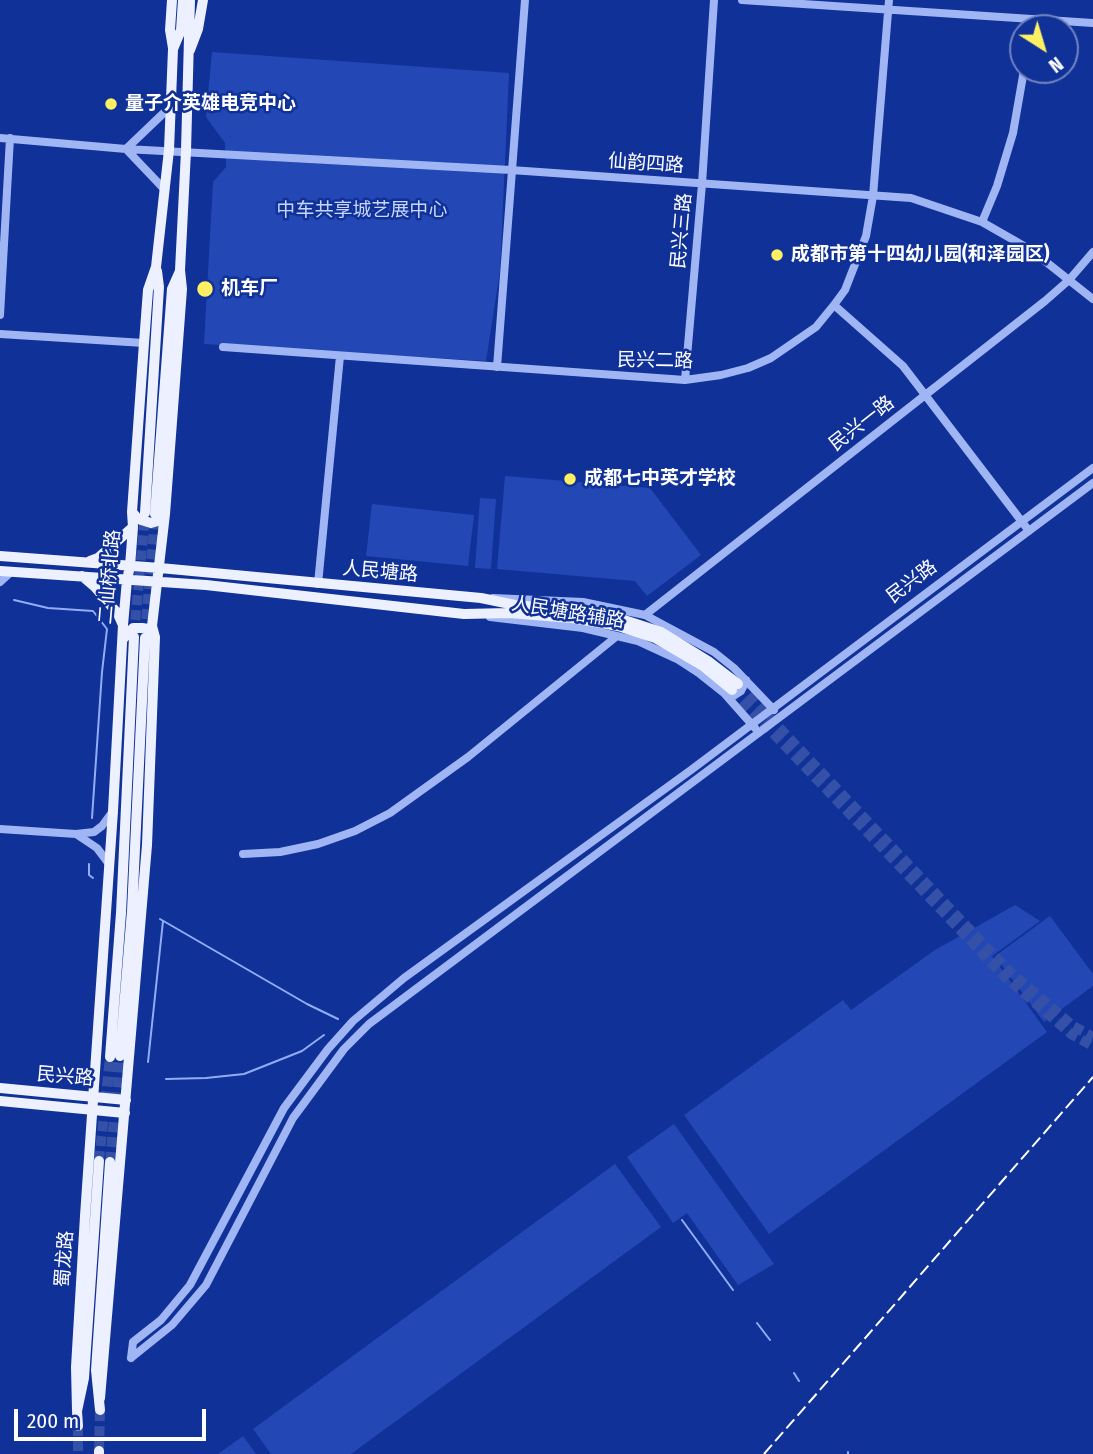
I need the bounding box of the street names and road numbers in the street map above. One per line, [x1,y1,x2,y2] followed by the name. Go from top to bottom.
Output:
[607,150,685,178] street label: 仙韵四路
[667,192,697,270] street label: 民兴三路
[617,349,693,373] street label: 民兴二路
[825,392,899,456] street label: 民兴一路
[95,529,125,625] street label: 二仙桥北路
[882,556,942,608] street label: 民兴路
[341,557,419,587] street label: 人民塘路
[510,593,626,633] street label: 人民塘路辅路
[36,1063,94,1091] street label: 民兴路
[52,1230,78,1288] street label: 蜀龙路

